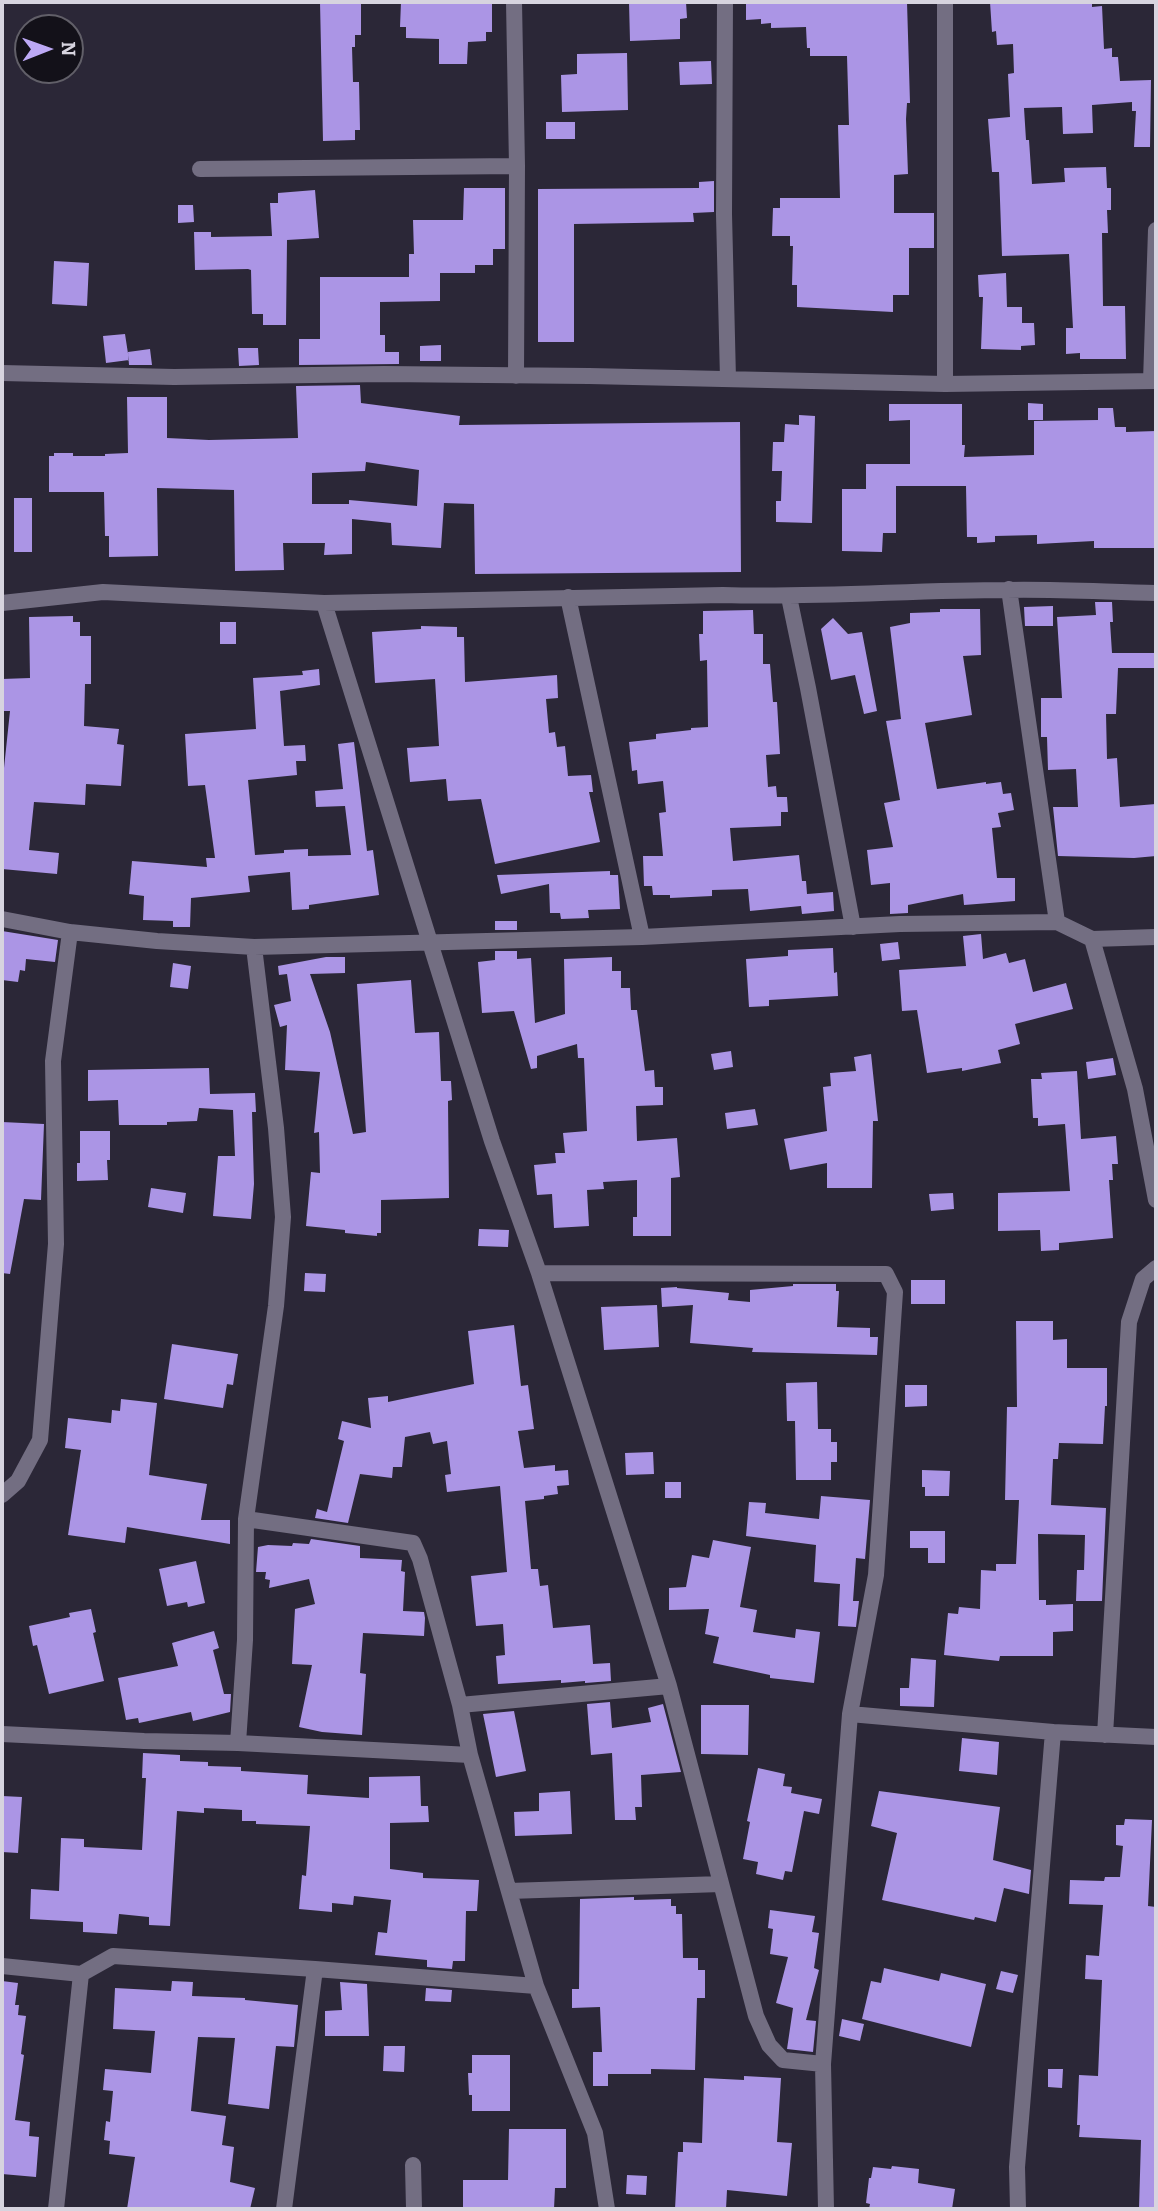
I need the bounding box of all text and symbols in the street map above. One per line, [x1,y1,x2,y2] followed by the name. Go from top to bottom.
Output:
[14,14,84,84] north arrow
[57,41,80,56] text: N

